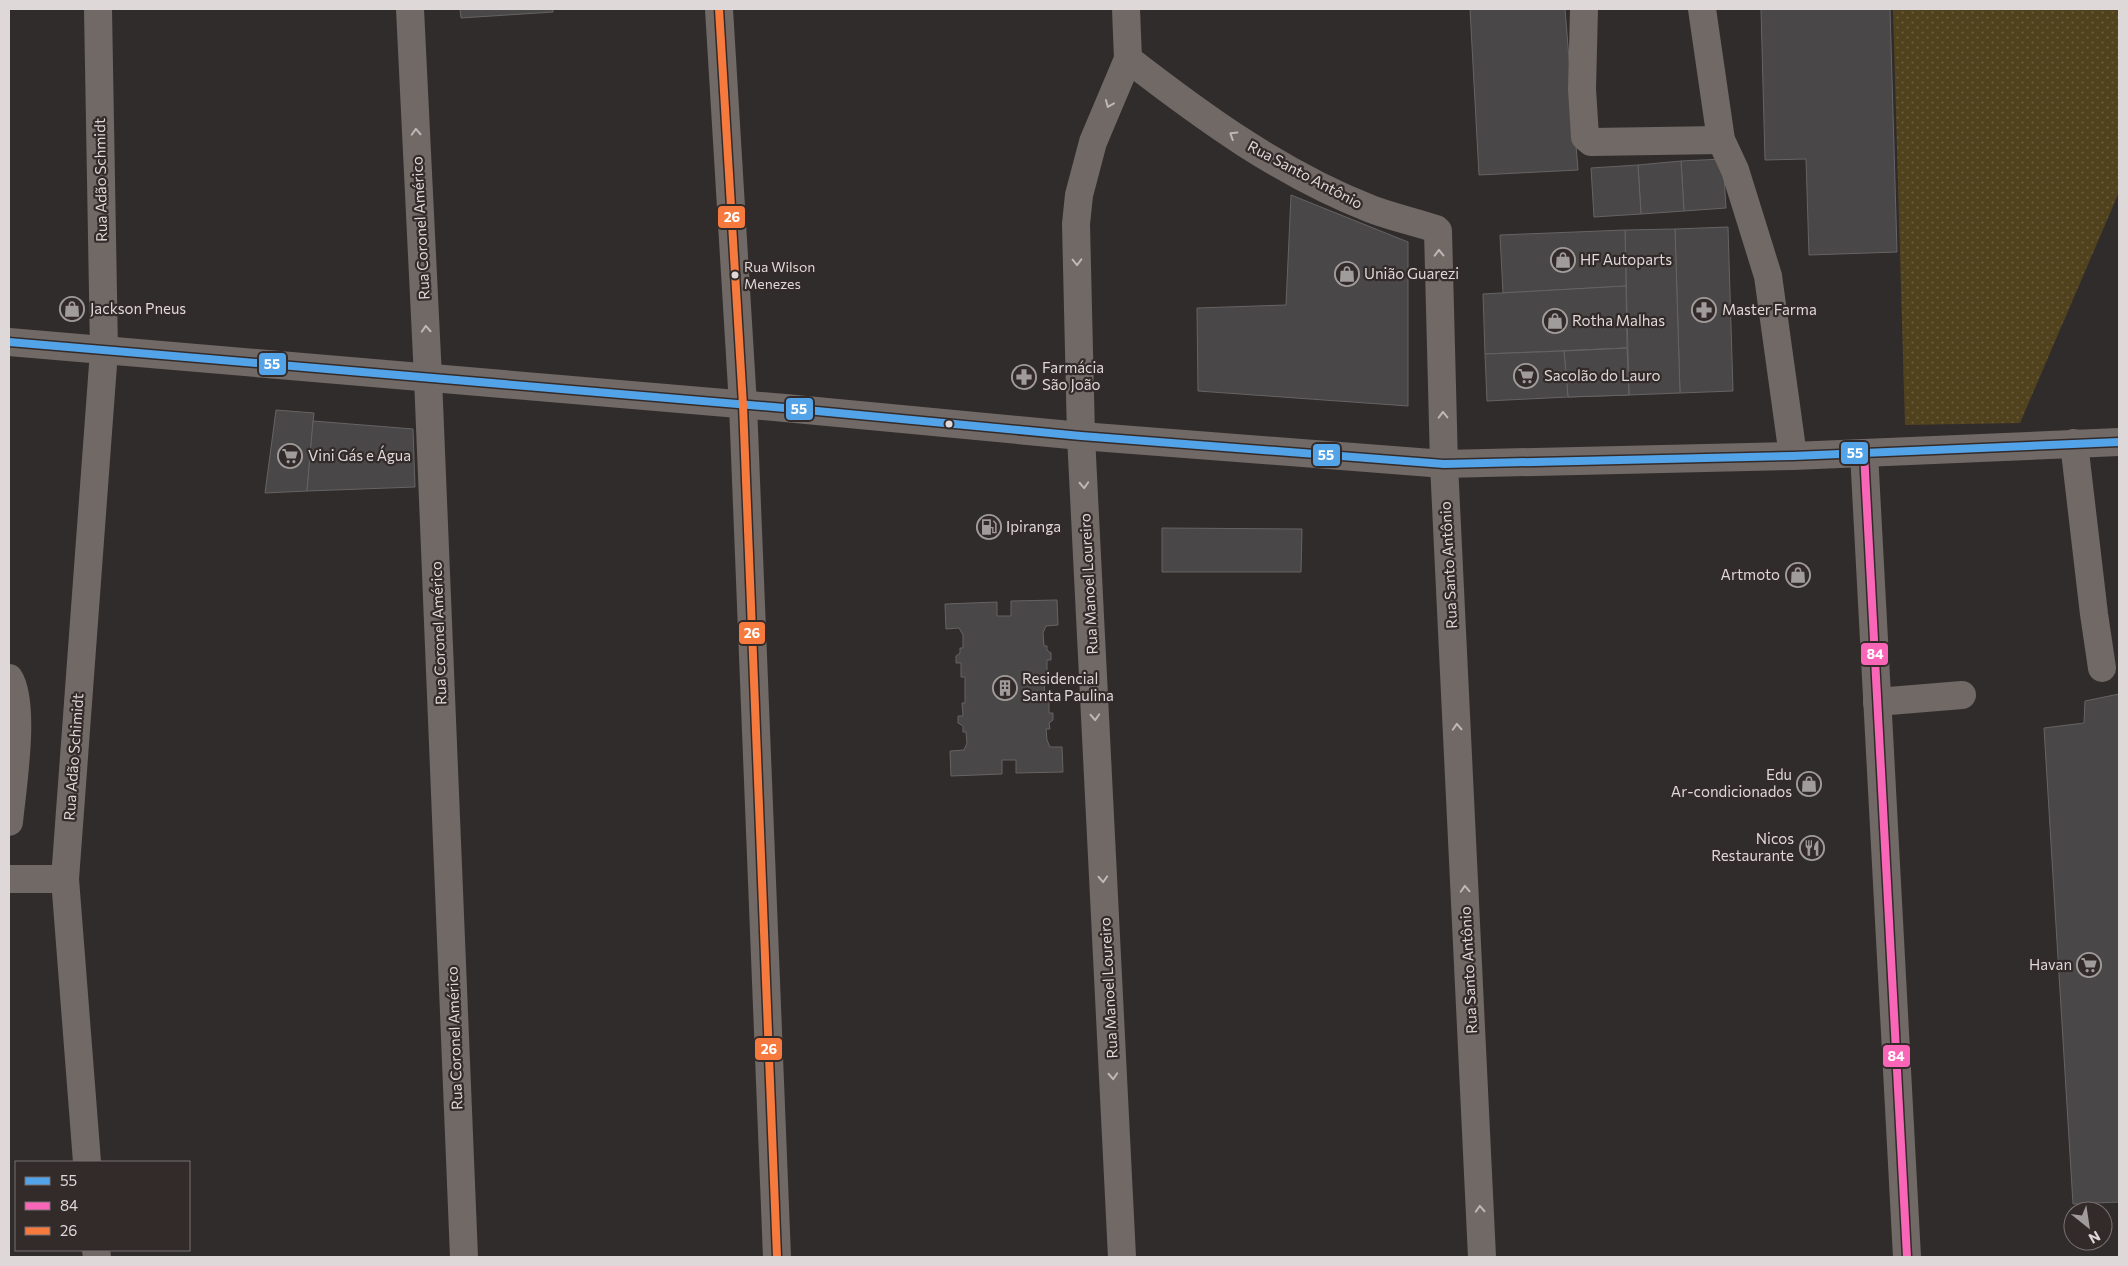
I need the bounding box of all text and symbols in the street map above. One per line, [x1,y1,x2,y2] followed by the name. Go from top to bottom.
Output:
[1105,99,1115,108] one-way arrow
[90,118,110,242] street label: Rua Adão Schmidt
[410,127,421,135] one-way arrow
[1229,132,1238,142] one-way arrow
[1245,136,1366,212] street label: Rua Santo Antônio
[407,156,433,300] street label: Rua Coronel Américo
[717,205,746,229] line badge: 26
[724,208,741,225] text: 26
[1550,247,1576,273] shop icon: HF Autoparts
[1434,249,1445,257] one-way arrow
[1580,250,1672,268] place label: HF Autoparts
[744,258,815,292] place label: Rua Wilson Menezes
[1071,258,1082,266] one-way arrow
[1334,261,1360,287] shop icon: União Guarezi
[1364,264,1459,282] place label: União Guarezi
[730,270,740,280] marker: Rua Wilson Menezes
[59,296,85,322] shop icon: Jackson Pneus
[1691,297,1717,323] pharmacy icon: Master Farma
[90,299,186,317] place label: Jackson Pneus
[1722,300,1817,318] place label: Master Farma
[1542,308,1568,334] shop icon: Rotha Malhas
[1572,311,1665,329] place label: Rotha Malhas
[420,325,431,333] one-way arrow
[258,352,287,376] line badge: 55
[264,355,280,372] text: 55
[1042,358,1104,393] place label: Farmácia São João
[1513,363,1539,389] supermarket icon: Sacolão do Lauro
[1011,364,1037,390] pharmacy icon: Farmácia São João
[1544,366,1660,384] place label: Sacolão do Lauro
[785,397,814,421] line badge: 55
[791,400,807,417] text: 55
[1438,411,1448,419] one-way arrow
[944,419,954,429] unlabelled marker
[1840,441,1869,465] line badge: 55
[277,443,303,469] supermarket icon: Vini Gás e Água
[1312,443,1341,467] line badge: 55
[1847,444,1863,461] text: 55
[308,445,411,464] place label: Vini Gás e Água
[1318,446,1334,463] text: 55
[1079,481,1089,489] one-way arrow
[1436,501,1460,629] street label: Rua Santo Antônio
[1075,513,1101,655] street label: Rua Manoel Loureiro
[976,514,1002,540] fuel station icon: Ipiranga
[1006,517,1061,535] place label: Ipiranga
[426,561,450,705] street label: Rua Coronel Américo
[1785,562,1811,588] shop icon: Artmoto
[1721,565,1780,583] place label: Artmoto
[738,621,766,645] line badge: 26
[744,624,761,641] text: 26
[1860,642,1889,666] line badge: 84
[1866,645,1884,662] text: 84
[1022,669,1114,704] place label: Residencial Santa Paulina
[992,675,1018,701] building icon: Residencial Santa Paulina
[60,693,86,821] street label: Rua Adão Schimidt
[1090,713,1101,721] one-way arrow
[1452,722,1462,730] one-way arrow
[1671,765,1792,800] place label: Edu Ar-condicionados
[1796,771,1822,797] shop icon: Edu Ar-condicionados
[1711,829,1794,864] place label: Nicos Restaurante
[1799,835,1825,861] restaurant icon: Nicos Restaurante
[1098,875,1109,883] one-way arrow
[1459,885,1470,893] one-way arrow
[1456,906,1480,1034] street label: Rua Santo Antônio
[1095,917,1121,1059] street label: Rua Manoel Loureiro
[2076,952,2102,978] supermarket icon: Havan
[2029,955,2072,973] place label: Havan
[442,966,466,1110] street label: Rua Coronel Américo
[754,1037,783,1061] line badge: 26
[761,1040,778,1057] text: 26
[1882,1044,1911,1068] line badge: 84
[1887,1047,1905,1064] text: 84
[1108,1073,1118,1081] one-way arrow
[15,1161,190,1251] legend
[60,1171,77,1189] text: 55
[60,1196,78,1214] text: 84
[2063,1201,2113,1251] north arrow
[1475,1204,1486,1212] one-way arrow
[60,1221,77,1239] text: 26
[2086,1228,2104,1248] text: N

